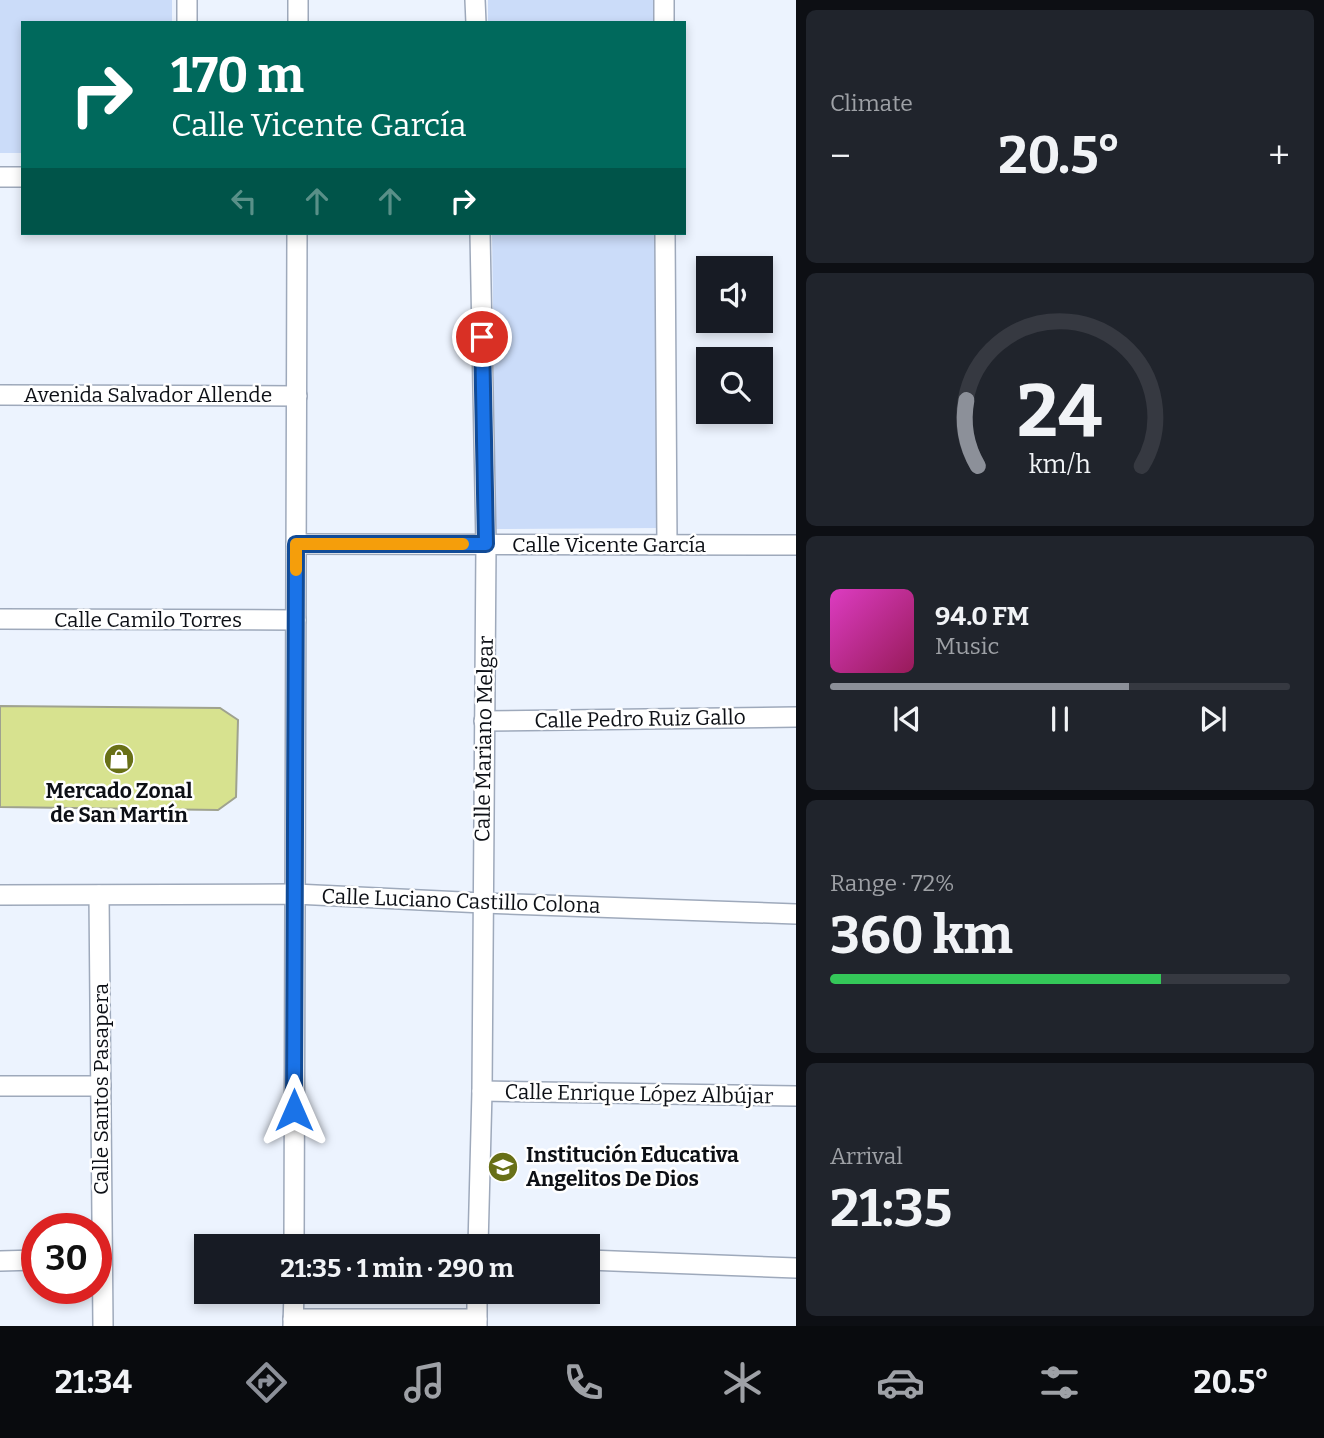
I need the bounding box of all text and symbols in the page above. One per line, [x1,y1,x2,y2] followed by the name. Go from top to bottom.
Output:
[171,46,304,105] text: 170 m
[56,49,147,140] icon: right
[830,89,913,117] text: Climate
[171,106,466,144] text: Calle Vicente García
[998,124,1121,187] text: 20.5°
[830,133,851,179] text: −
[1268,133,1290,179] text: +
[225,182,263,220] icon: left
[298,182,336,220] icon: ahead
[371,182,409,220] icon: ahead
[444,182,482,220] icon: right
[696,256,773,424] map controls
[696,256,773,333] button: sound
[452,307,512,367] pin
[463,318,501,356] icon: arrive
[696,347,773,424] button: search
[1017,368,1103,455] text: 24
[24,382,272,408] street label: Avenida Salvador Allende
[1029,450,1091,480] text: km/h
[512,532,706,558] street label: Calle Vicente García
[935,601,1029,632] text: 94.0 FM
[54,607,242,633] street label: Calle Camilo Torres
[935,632,999,660] text: Music
[469,636,499,842] street label: Calle Mariano Melgar
[888,700,926,738] icon: previous
[1041,700,1079,738] icon: pause
[1194,700,1232,738] icon: next
[534,704,746,734] street label: Calle Pedro Ruiz Gallo
[102,742,136,776] shop icon: Mercado Zonal de San Martín
[46,778,193,828] place label: Mercado Zonal de San Martín
[830,869,954,897] text: Range · 72%
[321,883,601,919] street label: Calle Luciano Castillo Colona
[830,904,1013,967] text: 360 km
[88,982,114,1195] street label: Calle Santos Pasapera
[257,1073,331,1147] position arrow
[504,1079,774,1109] street label: Calle Enrique López Albújar
[526,1142,739,1192] place label: Institución Educativa Angelitos De Dios
[830,1142,903,1170] text: Arrival
[486,1150,520,1184] school or university icon: Institución Educativa Angelitos De Dios
[830,1177,952,1240] text: 21:35
[21,1213,112,1304] speed limit sign: 30
[280,1253,514,1284] text: 21:35 · 1 min · 290 m
[242,1358,291,1407] icon: directions
[400,1358,449,1407] icon: music
[559,1358,608,1407] icon: phone
[718,1358,767,1407] icon: climate
[876,1358,925,1407] icon: car
[1035,1358,1084,1407] icon: filters
[55,1363,132,1401] text: 21:34
[1194,1363,1269,1401] text: 20.5°

